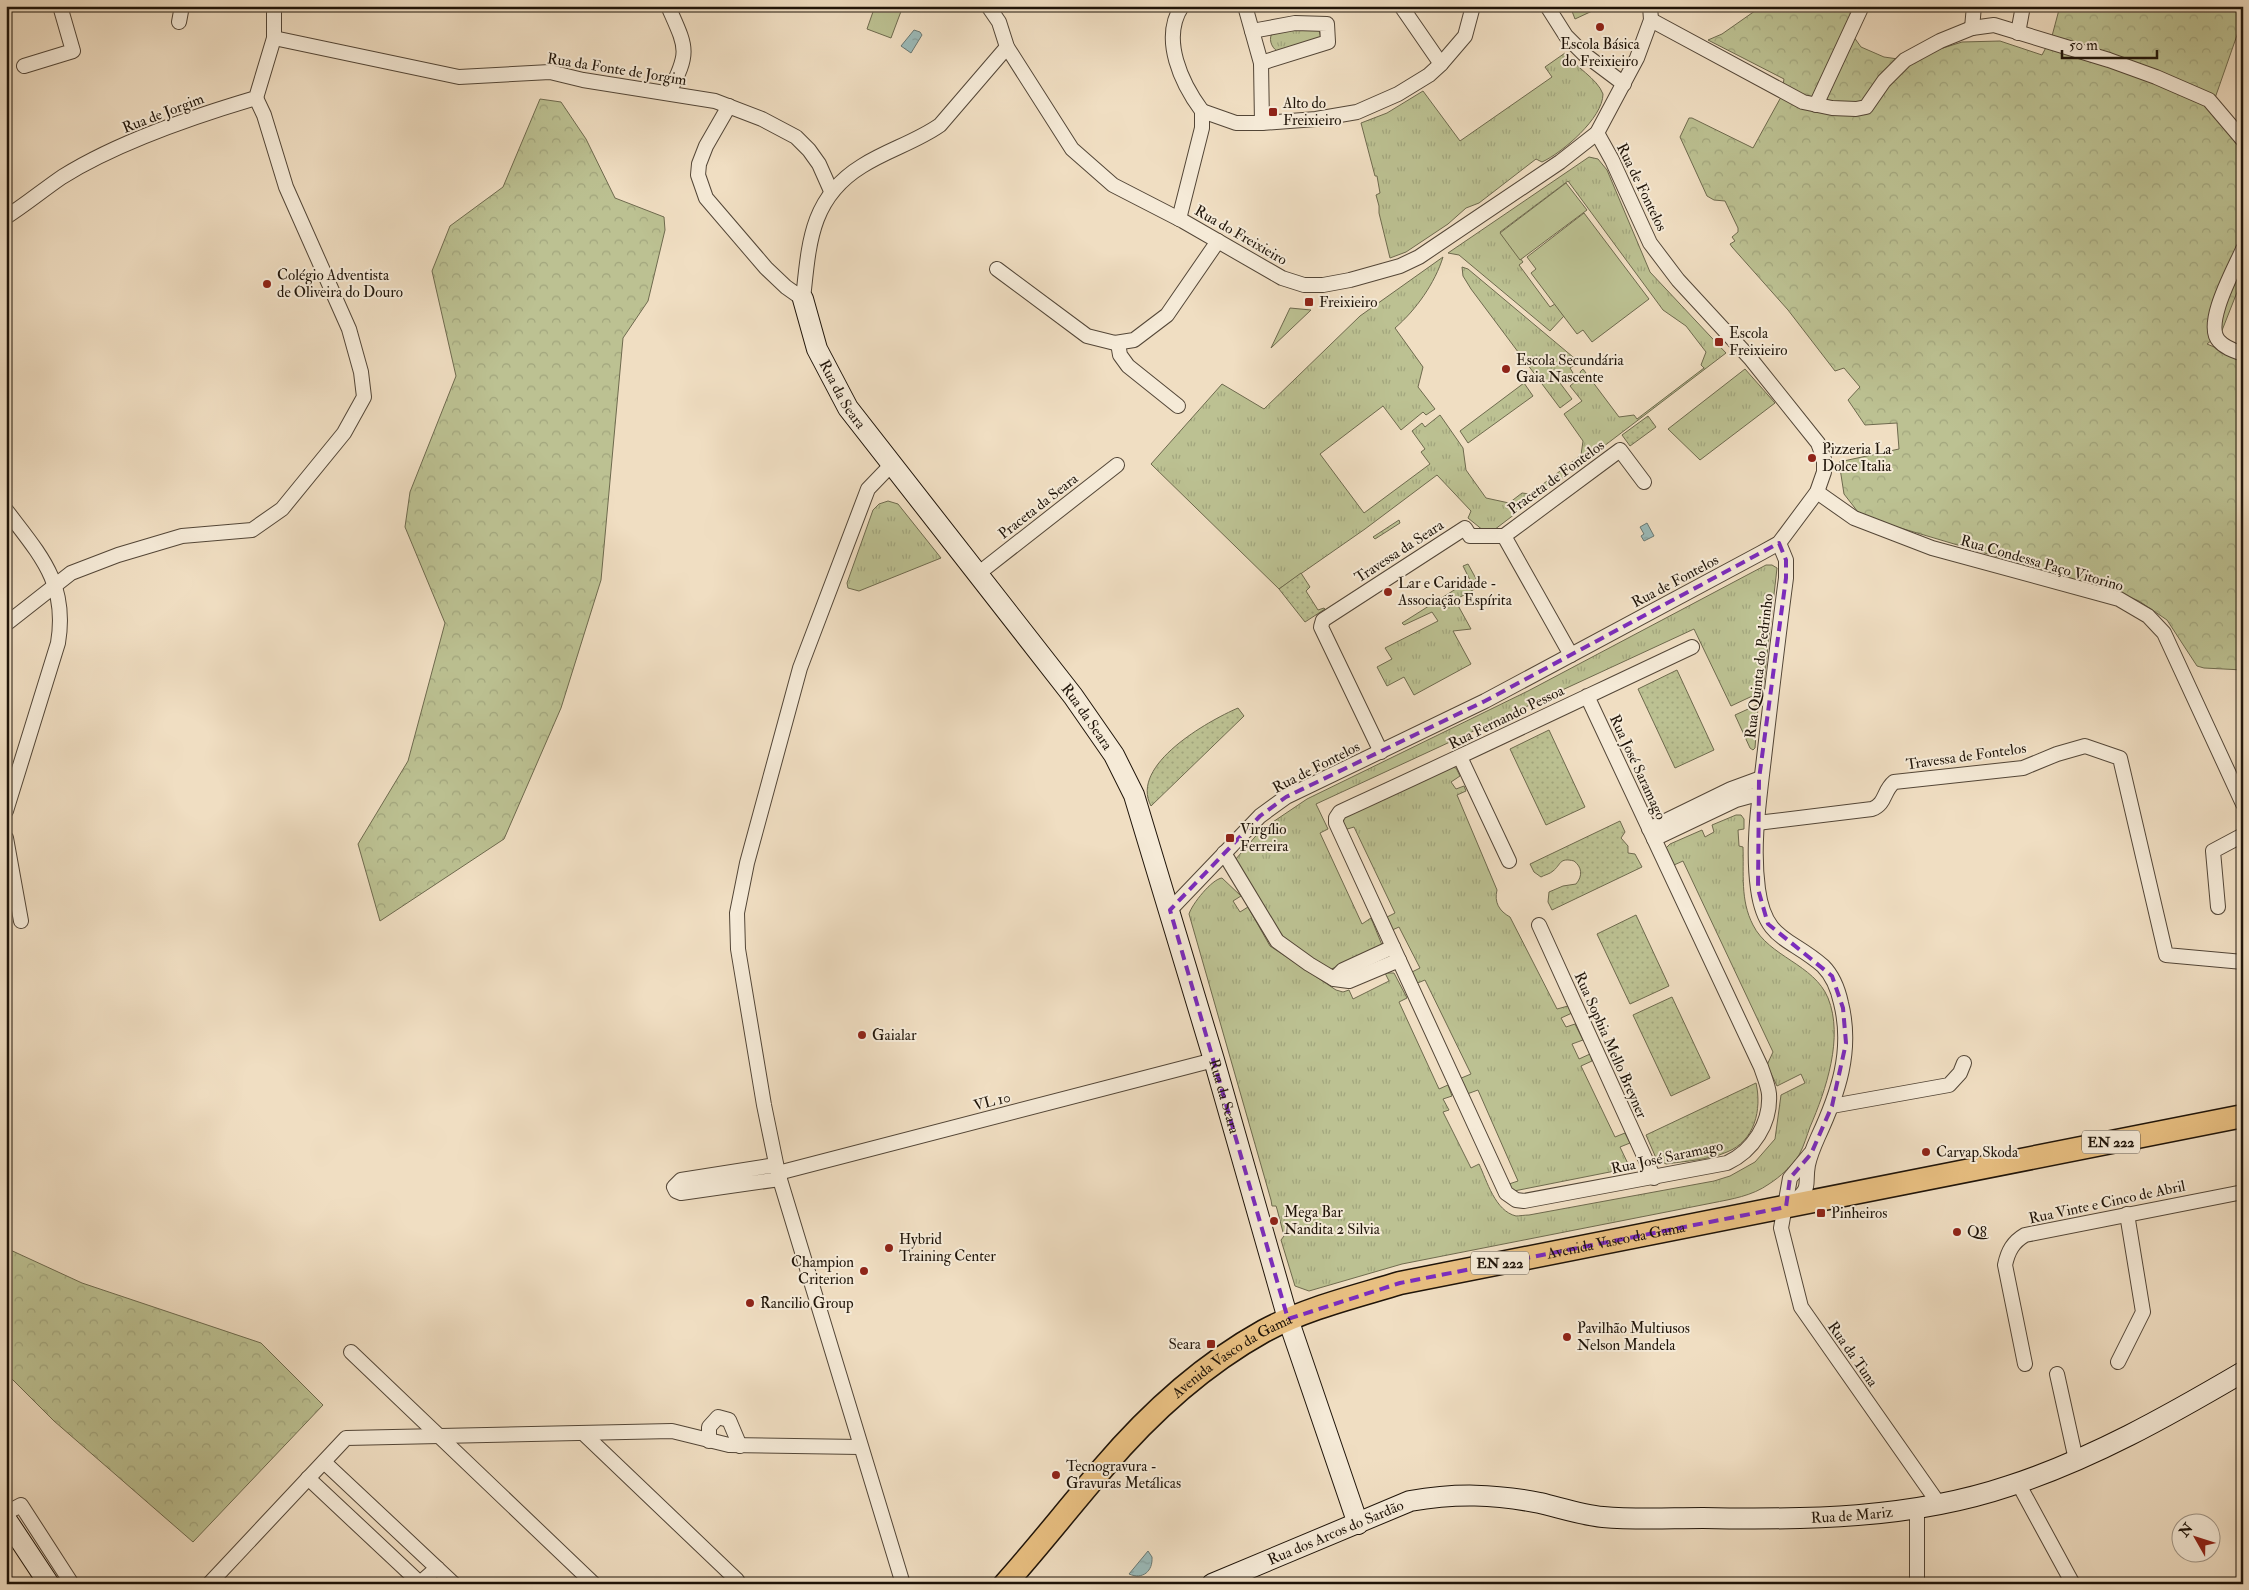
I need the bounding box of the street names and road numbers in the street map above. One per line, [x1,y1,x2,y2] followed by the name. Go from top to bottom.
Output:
[546,49,688,91] street label: Rua da Fonte de Jorgim
[120,89,207,139] street label: Rua de Jorgim
[1612,140,1671,234] street label: Rua de Fontelos
[1191,201,1290,270] street label: Rua do Freixieiro
[814,357,870,434] street label: Rua da Seara
[1504,436,1608,519] street label: Praceta de Fontelos
[995,469,1083,543] street label: Praceta da Seara
[1351,515,1448,587] street label: Travessa da Seara
[1958,531,2126,596] street label: Rua Condessa Paço Vitorino
[1629,551,1722,612] street label: Rua de Fontelos
[1741,592,1778,740] street label: Rua Quinta do Pedrinho
[1057,680,1117,754] street label: Rua da Seara
[1445,681,1568,754] street label: Rua Fernando Pessoa
[1604,712,1670,823] street label: Rua José Saramago
[1269,737,1363,798] street label: Rua de Fontelos
[1905,739,2027,774] street label: Travessa de Fontelos
[1569,969,1652,1122] street label: Rua Sophia Mello Breyner
[1204,1057,1244,1137] street label: Rua da Seara
[972,1088,1013,1115] street label: VL 10
[2082,1130,2140,1154] road number: EN 222
[1609,1136,1725,1180] street label: Rua José Saramago
[2027,1177,2187,1228] street label: Rua Vinte e Cinco de Abril
[1544,1218,1688,1264] street label: Avenida Vasco da Gama
[1471,1252,1529,1274] road number: EN 222
[1168,1310,1296,1403] street label: Avenida Vasco da Gama
[1823,1318,1883,1391] street label: Rua da Tuna
[1265,1496,1407,1570] street label: Rua dos Arcos do Sardão
[1810,1503,1894,1528] street label: Rua de Mariz

